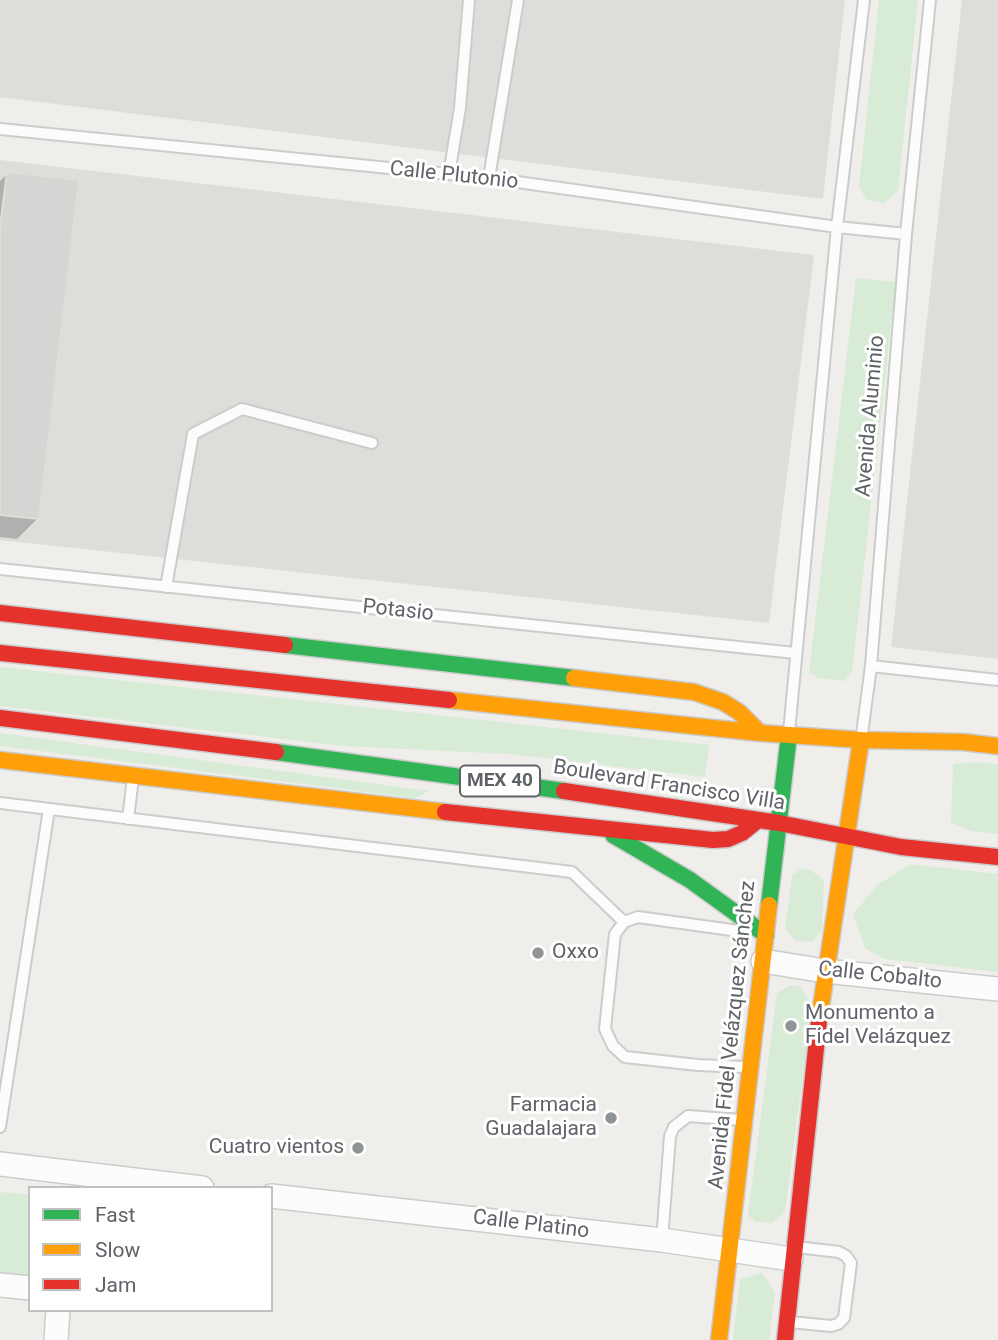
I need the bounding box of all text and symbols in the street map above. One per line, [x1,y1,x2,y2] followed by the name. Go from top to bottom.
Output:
[389,157,519,195] street label: Calle Plutonio
[851,334,891,498] street label: Avenida Aluminio
[361,595,435,627] street label: Potasio
[551,755,787,817] street label: Boulevard Francisco Villa
[460,766,540,796] road number: MEX 40
[704,879,762,1191] street label: Avenida Fidel Velázquez Sánchez
[552,940,599,966] place label: Oxxo
[530,945,546,961] marker: Oxxo
[817,957,943,995] street label: Calle Cobalto
[805,1001,951,1051] place label: Monumento a Fidel Velázquez
[783,1018,799,1034] marker: Monumento a Fidel Velázquez
[485,1093,597,1143] place label: Farmacia Guadalajara
[603,1110,619,1126] marker: Farmacia Guadalajara
[209,1135,344,1161] place label: Cuatro vientos
[350,1140,366,1156] marker: Cuatro vientos
[28,1186,273,1312] legend
[95,1203,135,1227] text: Fast
[471,1205,591,1245] street label: Calle Platino
[95,1238,140,1262] text: Slow
[95,1273,136,1297] text: Jam

